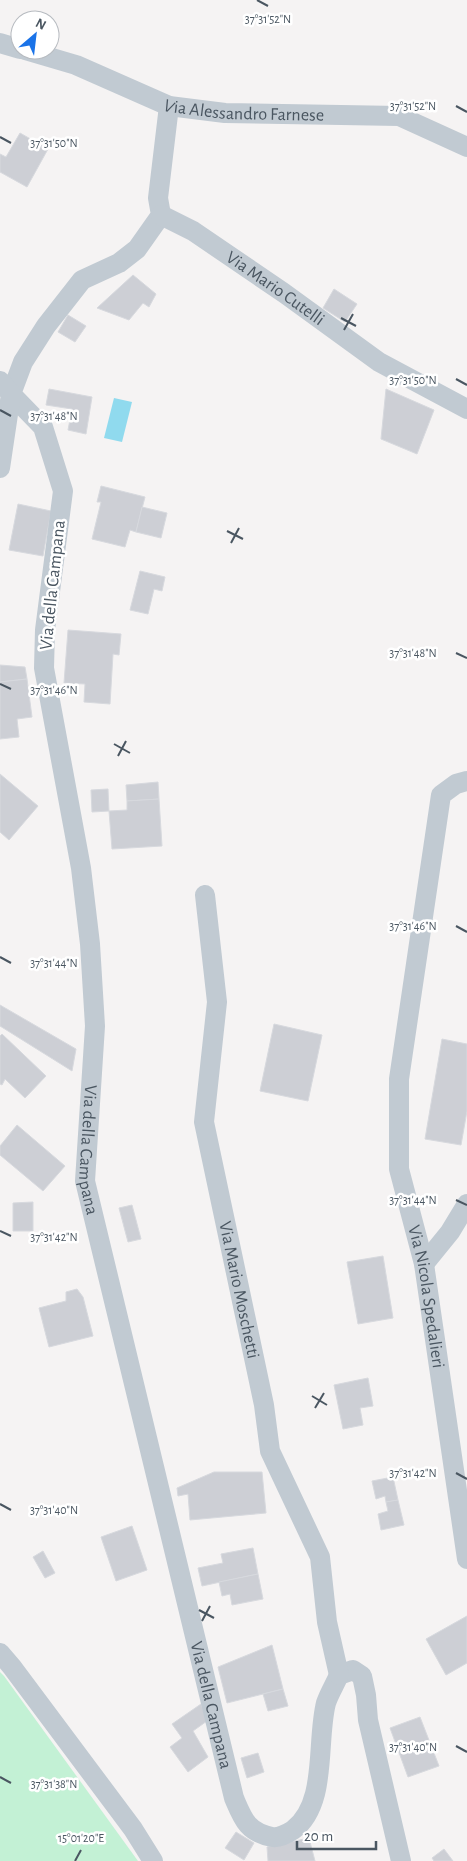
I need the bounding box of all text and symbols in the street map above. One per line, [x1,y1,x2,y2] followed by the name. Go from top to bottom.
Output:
[10,10,60,60] north arrow
[245,13,291,25] text: 37°31'52"N
[33,16,48,33] text: N
[160,97,324,125] street label: Via Alessandro Farnese
[390,100,436,112] text: 37°31'52"N
[30,137,78,149] text: 37°31'50"N
[223,248,327,329] street label: Via Mario Cutelli
[389,374,437,386] text: 37°31'50"N
[30,410,78,422] text: 37°31'48"N
[37,519,69,651] street label: Via della Campana
[389,647,437,659] text: 37°31'48"N
[30,684,78,696] text: 37°31'46"N
[389,920,437,932] text: 37°31'46"N
[30,957,78,969] text: 37°31'44"N
[75,1084,101,1217] street label: Via della Campana
[389,1194,437,1206] text: 37°31'44"N
[215,1220,262,1360] street label: Via Mario Moschetti
[404,1223,447,1370] street label: Via Nicola Spedalieri
[30,1231,78,1243] text: 37°31'42"N
[389,1467,437,1479] text: 37°31'42"N
[30,1504,78,1516] text: 37°31'40"N
[186,1640,235,1771] street label: Via della Campana
[389,1741,437,1753] text: 37°31'40"N
[31,1778,77,1790] text: 37°31'38"N
[297,1818,376,1850] scale bar
[304,1829,333,1844] text: 20 m
[58,1832,104,1844] text: 15°01'20"E

